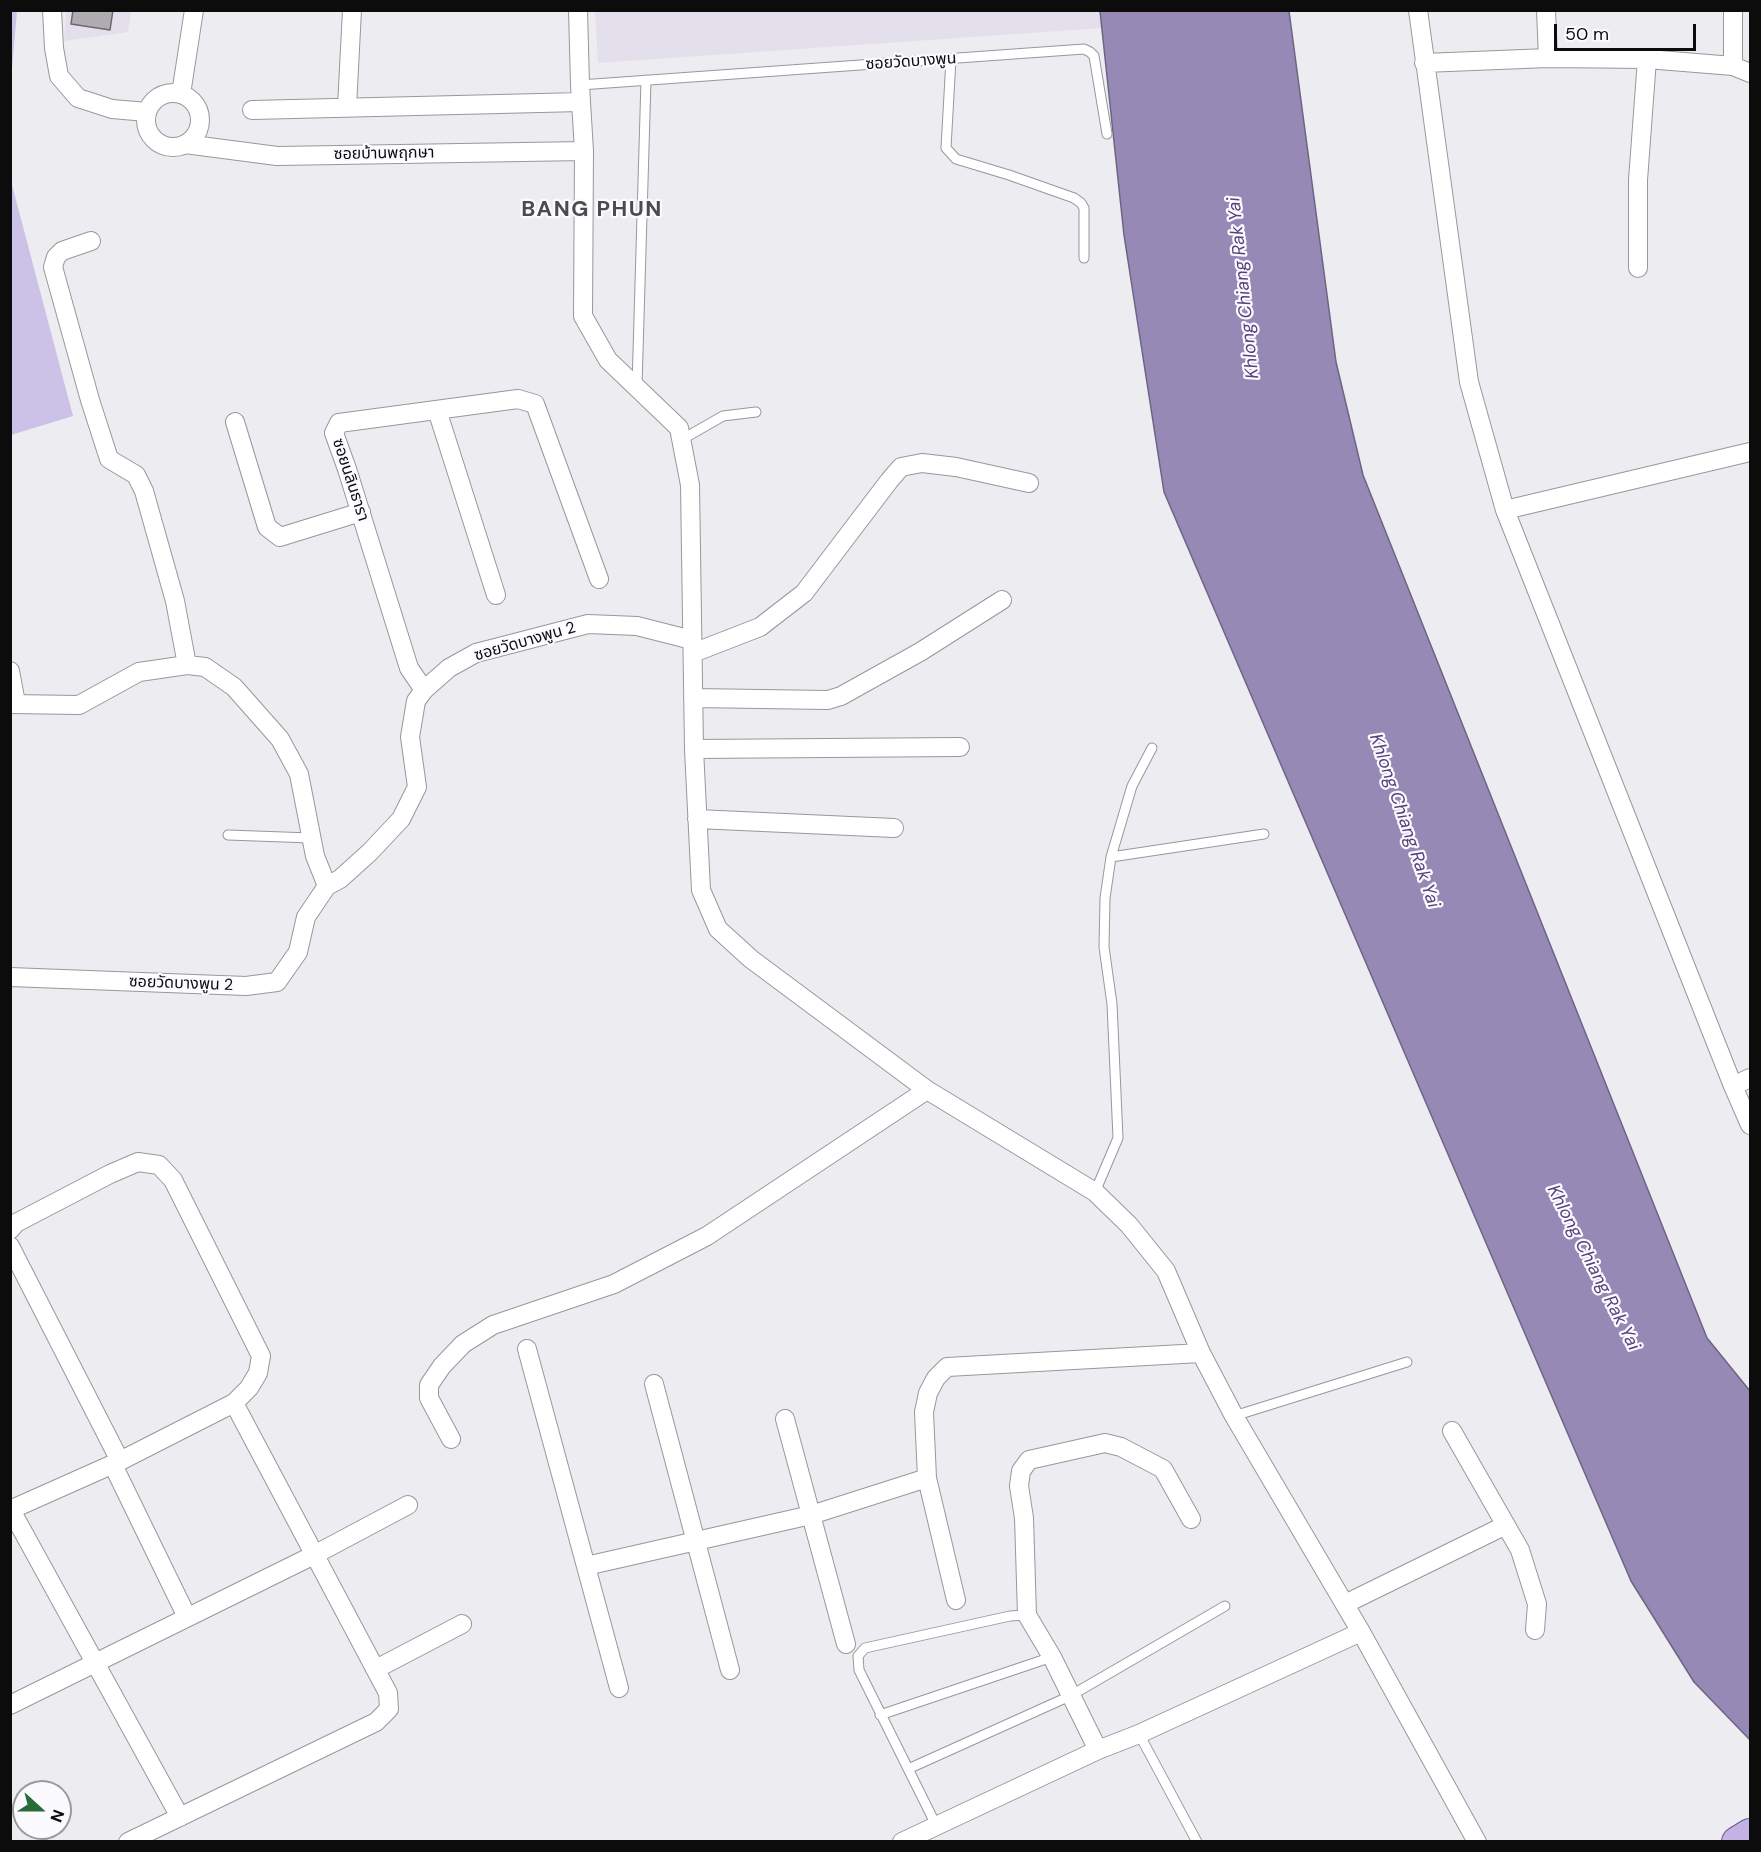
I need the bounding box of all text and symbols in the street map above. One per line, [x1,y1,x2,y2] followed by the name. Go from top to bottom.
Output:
[1557,12,1700,50] scale bar
[1565,22,1609,46] text: 50 m
[865,49,957,75] street label: ซอยวัดบางพูน
[334,144,434,164] street label: ซอยบ้านพฤกษา
[1224,196,1264,380] water label: Khlong Chiang Rak Yai
[521,197,663,223] district label: BANG PHUN
[328,436,372,524] street label: ซอยนลินธารา
[472,618,578,666] street label: ซอยวัดบางพูน 2
[1364,731,1444,911] water label: Khlong Chiang Rak Yai
[128,973,234,995] street label: ซอยวัดบางพูน 2
[1542,1182,1644,1354] water label: Khlong Chiang Rak Yai
[12,1780,72,1840] north arrow
[46,1807,69,1825] text: N

